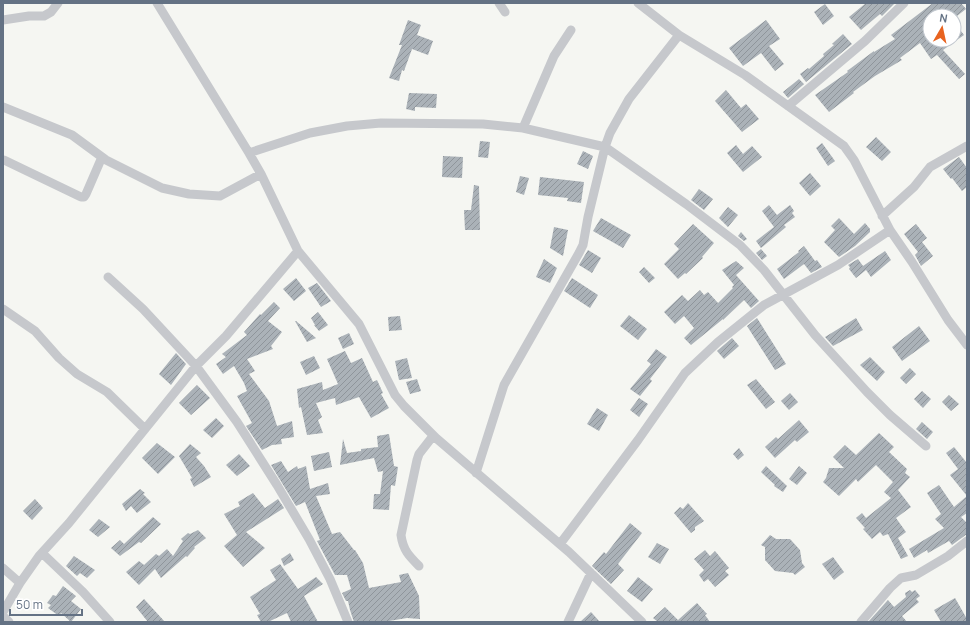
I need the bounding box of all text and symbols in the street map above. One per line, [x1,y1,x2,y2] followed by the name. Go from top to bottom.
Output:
[922,8,962,48] north arrow
[939,10,949,26] text: N
[10,591,82,617] scale bar
[16,596,43,613] text: 50 m

